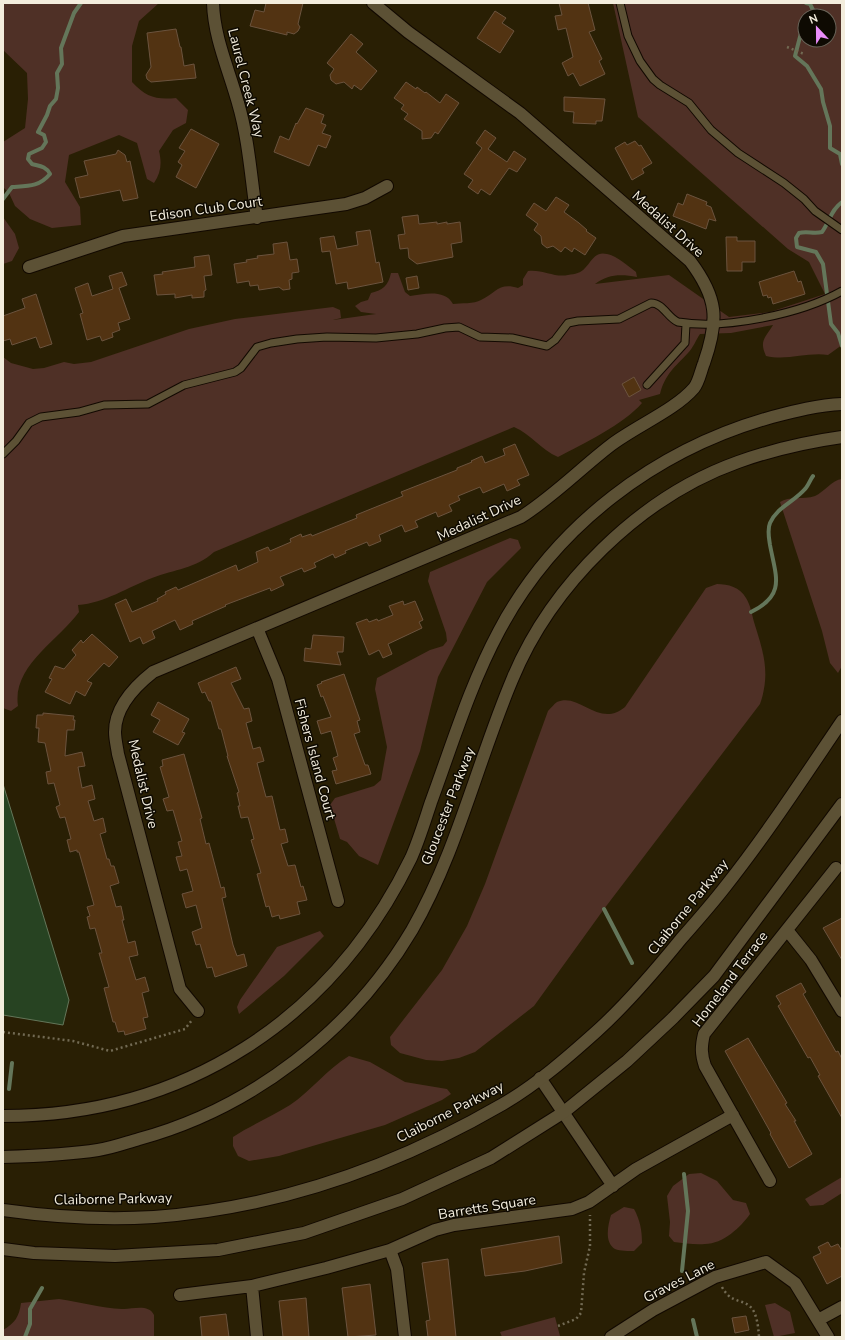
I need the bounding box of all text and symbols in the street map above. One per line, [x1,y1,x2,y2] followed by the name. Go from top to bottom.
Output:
[797,8,837,48] north arrow
[807,11,820,28] text: N
[223,26,269,140] street label: Laurel Creek Way
[628,187,708,261] street label: Medalist Drive
[148,192,264,226] street label: Edison Club Court
[434,490,524,546] street label: Medalist Drive
[290,696,340,822] street label: Fishers Island Court
[124,738,162,830] street label: Medalist Drive
[417,743,480,868] street label: Gloucester Parkway
[643,855,733,959] street label: Claiborne Parkway
[688,927,772,1031] street label: Homeland Terrace
[393,1076,508,1147] street label: Claiborne Parkway
[54,1188,173,1210] street label: Claiborne Parkway
[437,1190,537,1224] street label: Barretts Square
[640,1255,718,1307] street label: Graves Lane

